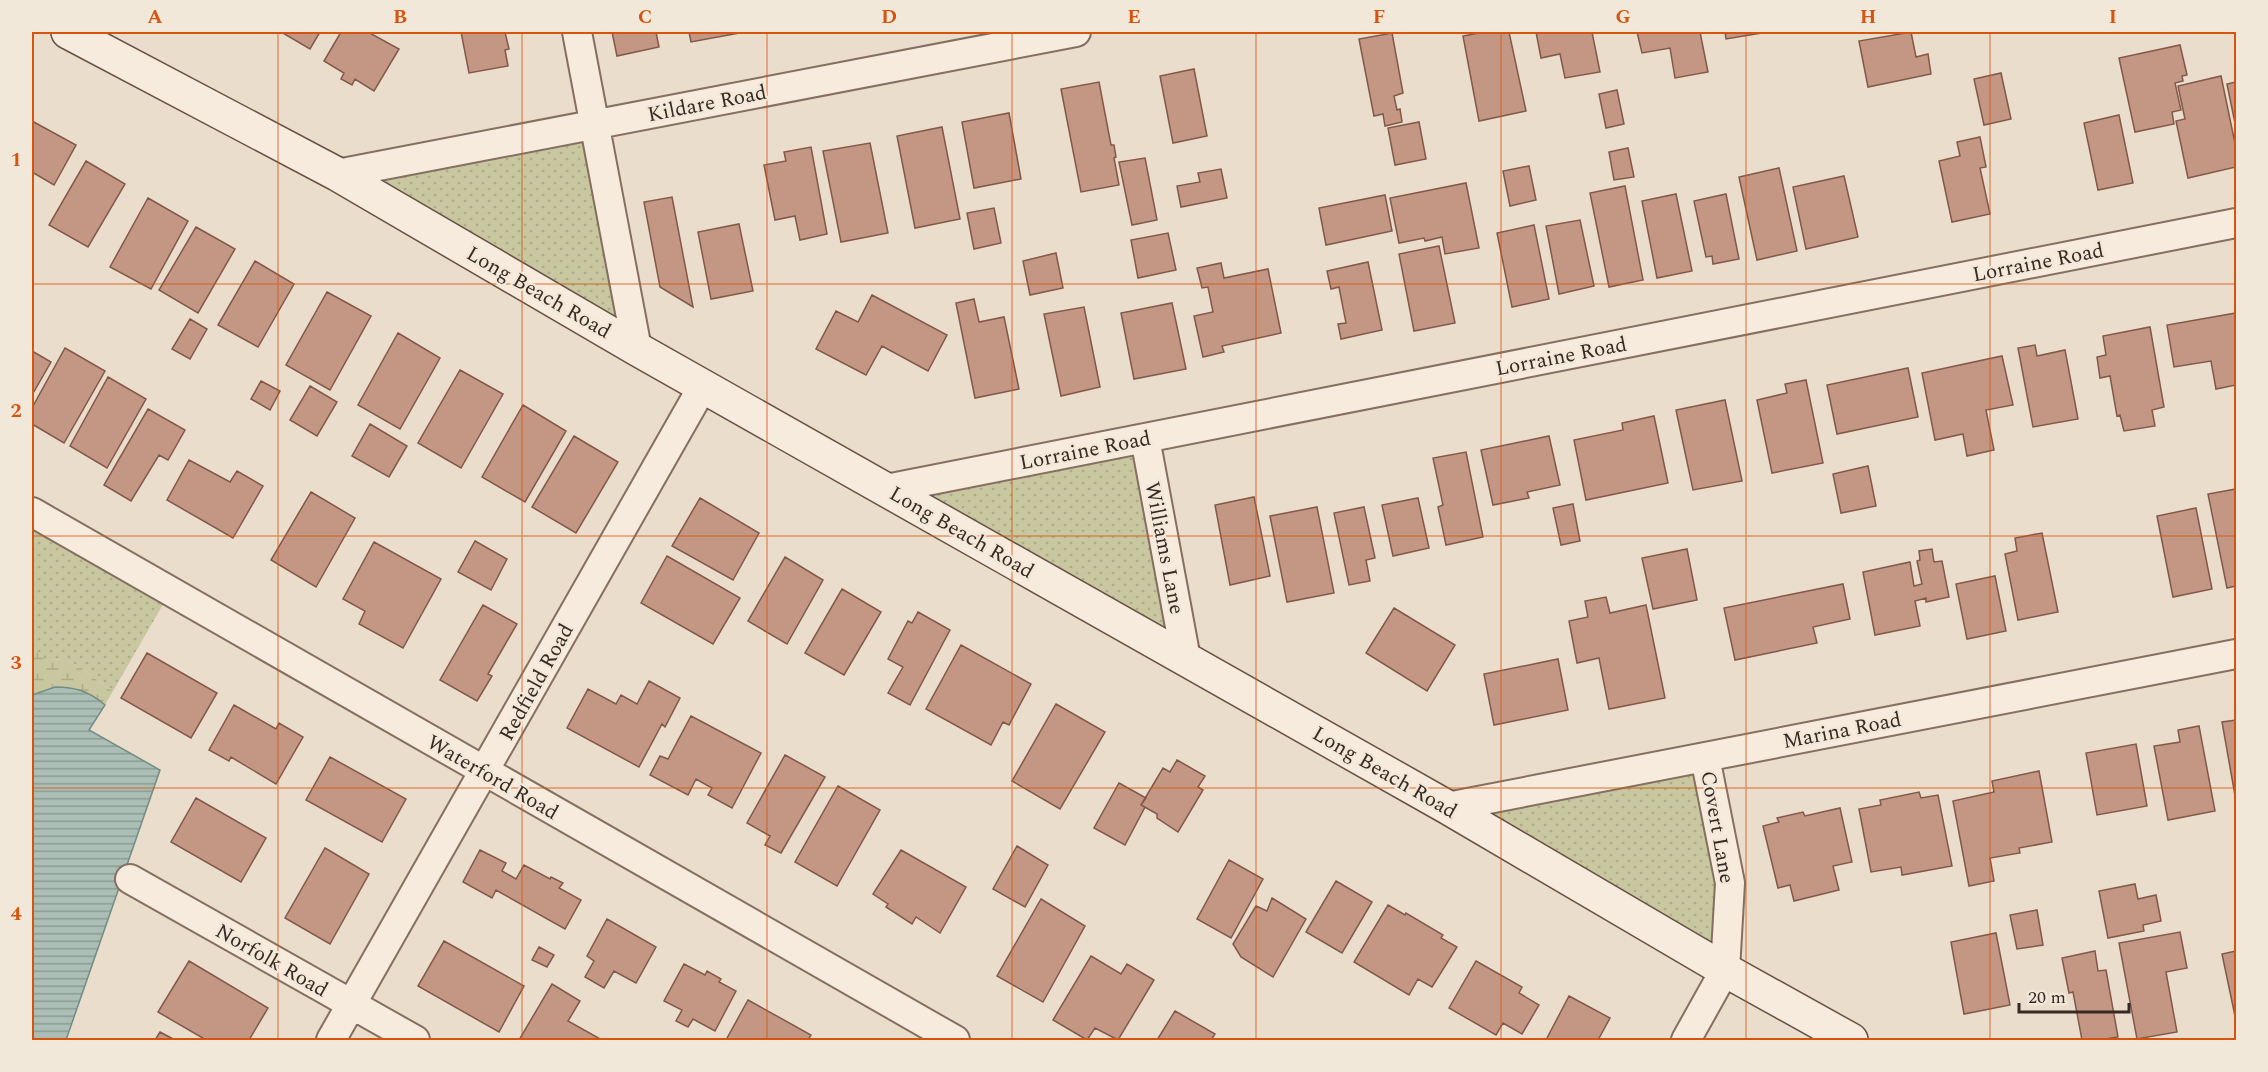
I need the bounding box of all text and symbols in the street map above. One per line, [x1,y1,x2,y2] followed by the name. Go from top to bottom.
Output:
[147,2,163,32] text: A
[393,2,407,32] text: B
[638,2,652,32] text: C
[881,2,897,32] text: D
[1127,2,1141,32] text: E
[1373,2,1385,32] text: F
[1615,2,1631,32] text: G
[1860,2,1876,32] text: H
[2109,2,2117,32] text: I
[645,77,770,131] street label: Kildare Road
[10,145,22,175] text: 1
[1970,235,2107,291] street label: Lorraine Road
[460,238,617,347] street label: Long Beach Road
[1493,329,1630,385] street label: Lorraine Road
[10,396,22,426] text: 2
[1017,423,1154,479] street label: Lorraine Road
[883,478,1040,587] street label: Long Beach Road
[1135,479,1193,617] street label: Williams Lane
[491,618,582,747] street label: Redfield Road
[10,648,22,678] text: 3
[1780,704,1904,758] street label: Marina Road
[1306,718,1463,827] street label: Long Beach Road
[421,727,564,829] street label: Waterford Road
[1691,768,1743,886] street label: Covert Lane
[10,899,22,929] text: 4
[209,916,334,1006] street label: Norfolk Road
[2019,976,2128,1014] scale bar
[2028,984,2066,1011] text: 20 m

